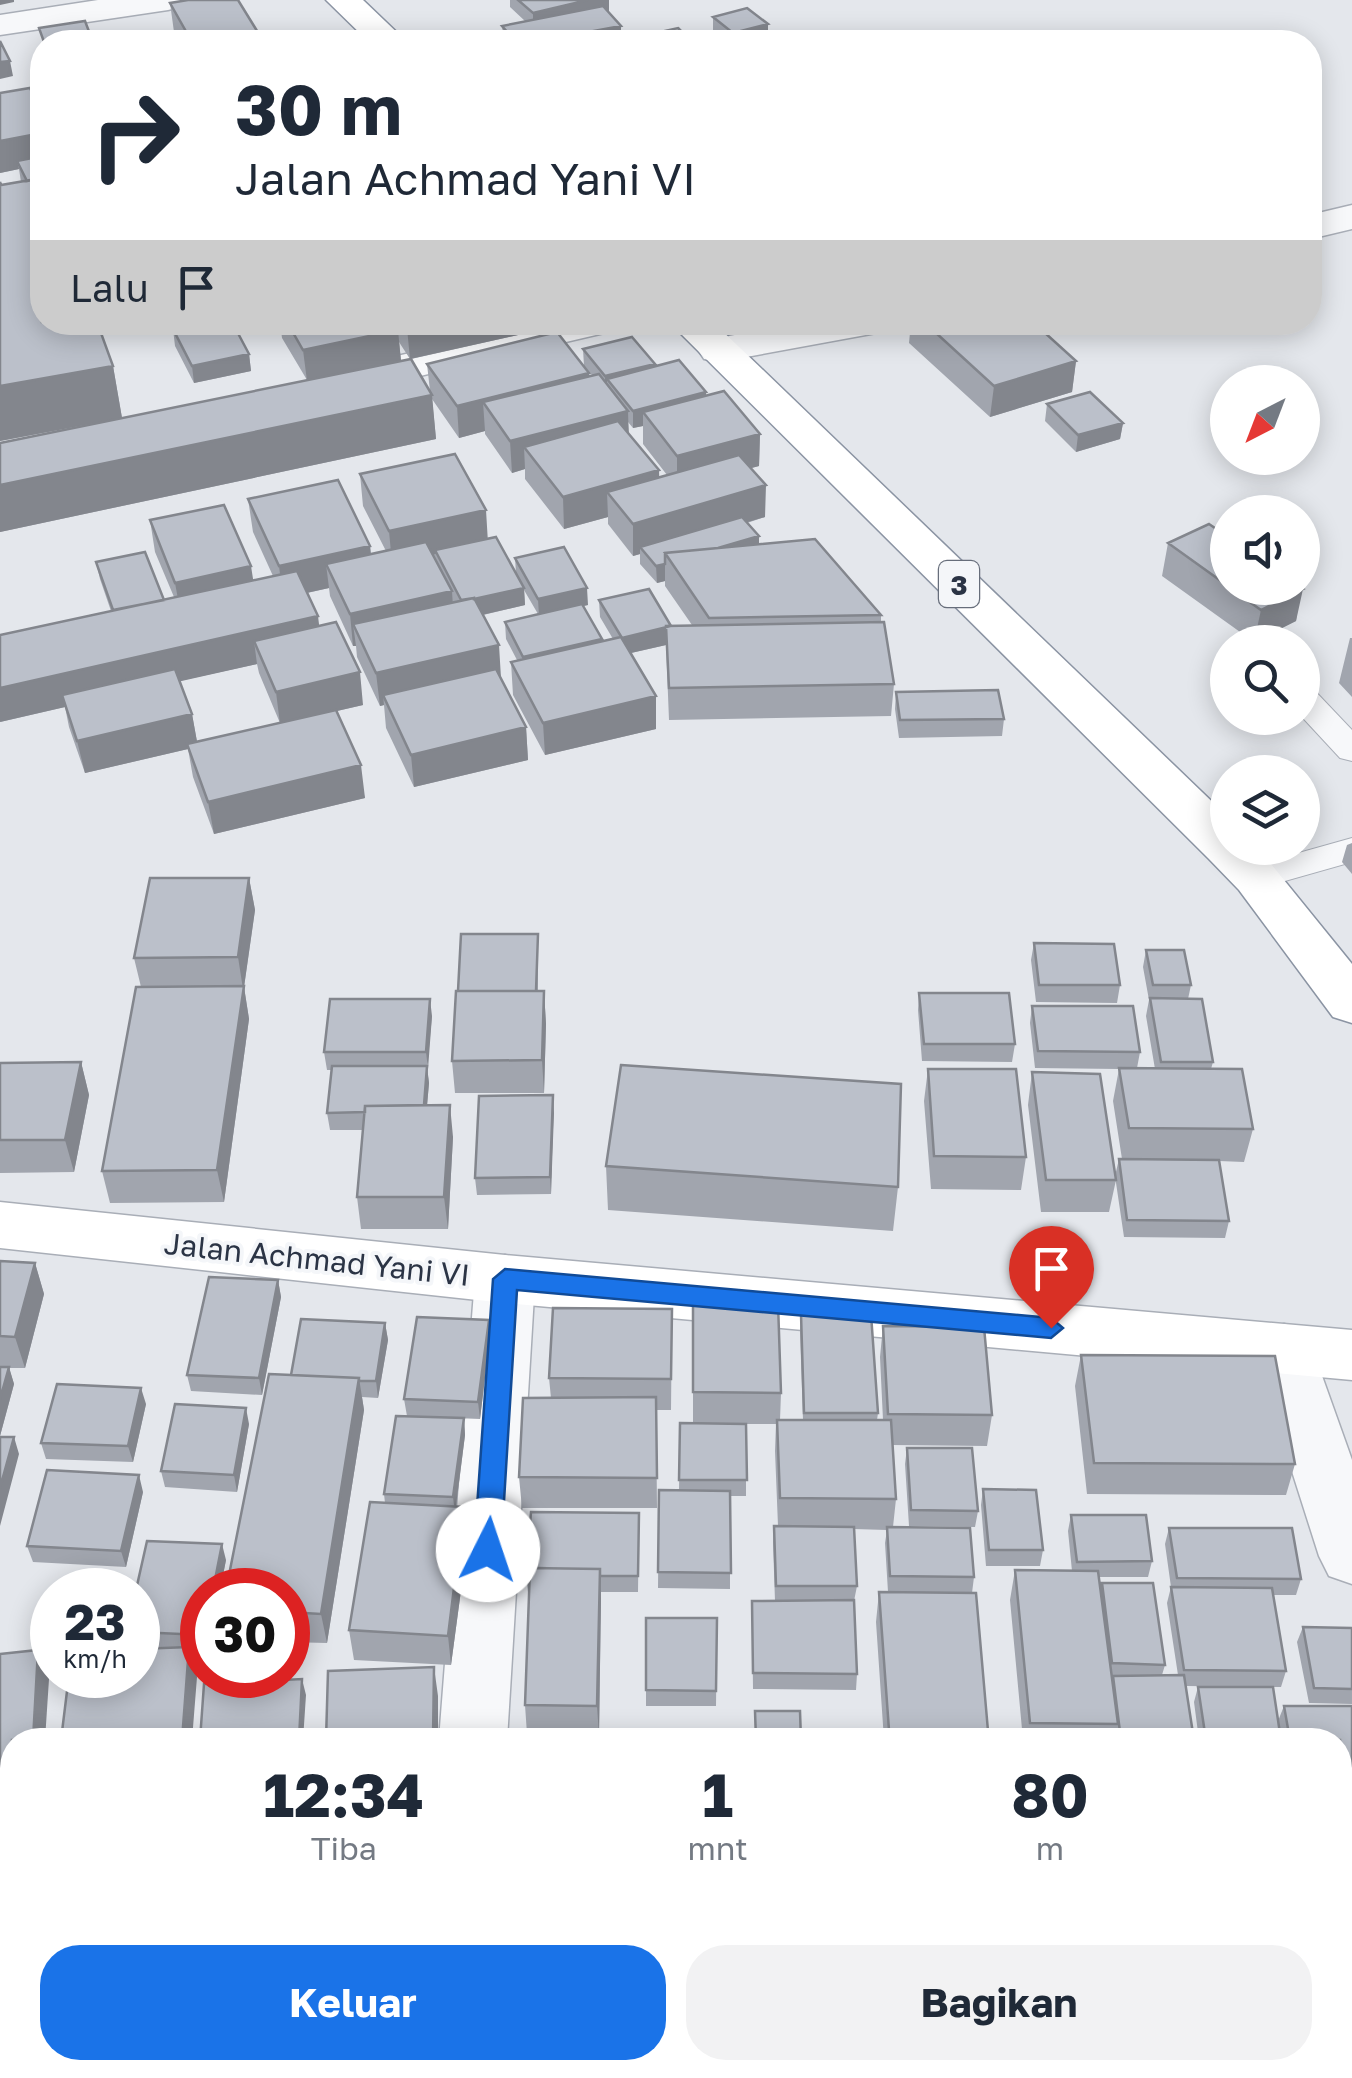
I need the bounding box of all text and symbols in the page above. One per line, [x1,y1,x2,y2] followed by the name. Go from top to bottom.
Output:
[235,66,402,150] text: 30 m
[70,70,200,200] icon: right
[235,151,696,205] text: Jalan Achmad Yani VI
[169,260,224,315] icon: arrive
[70,265,149,310] text: Lalu
[1210,365,1320,475] north arrow
[1210,365,1320,865] map controls
[1210,495,1320,605] button: sound
[939,561,979,607] road number: 3
[1210,625,1320,735] button: search
[1210,755,1320,865] button: layers
[162,1225,472,1293] street label: Jalan Achmad Yani VI
[1009,1226,1094,1329] pin
[1024,1241,1079,1296] icon: arrive
[436,1498,540,1602] position arrow
[180,1568,310,1698] speed limit sign: 30
[64,1591,125,1651] text: 23
[63,1643,127,1674] text: km/h
[263,1758,424,1830] text: 12:34
[702,1758,733,1830] text: 1
[1011,1758,1089,1830] text: 80
[311,1829,377,1867] text: Tiba
[687,1829,748,1867] text: mnt
[1036,1829,1064,1867] text: m
[40,1945,666,2060] button: Keluar
[686,1945,1312,2060] button: Bagikan

